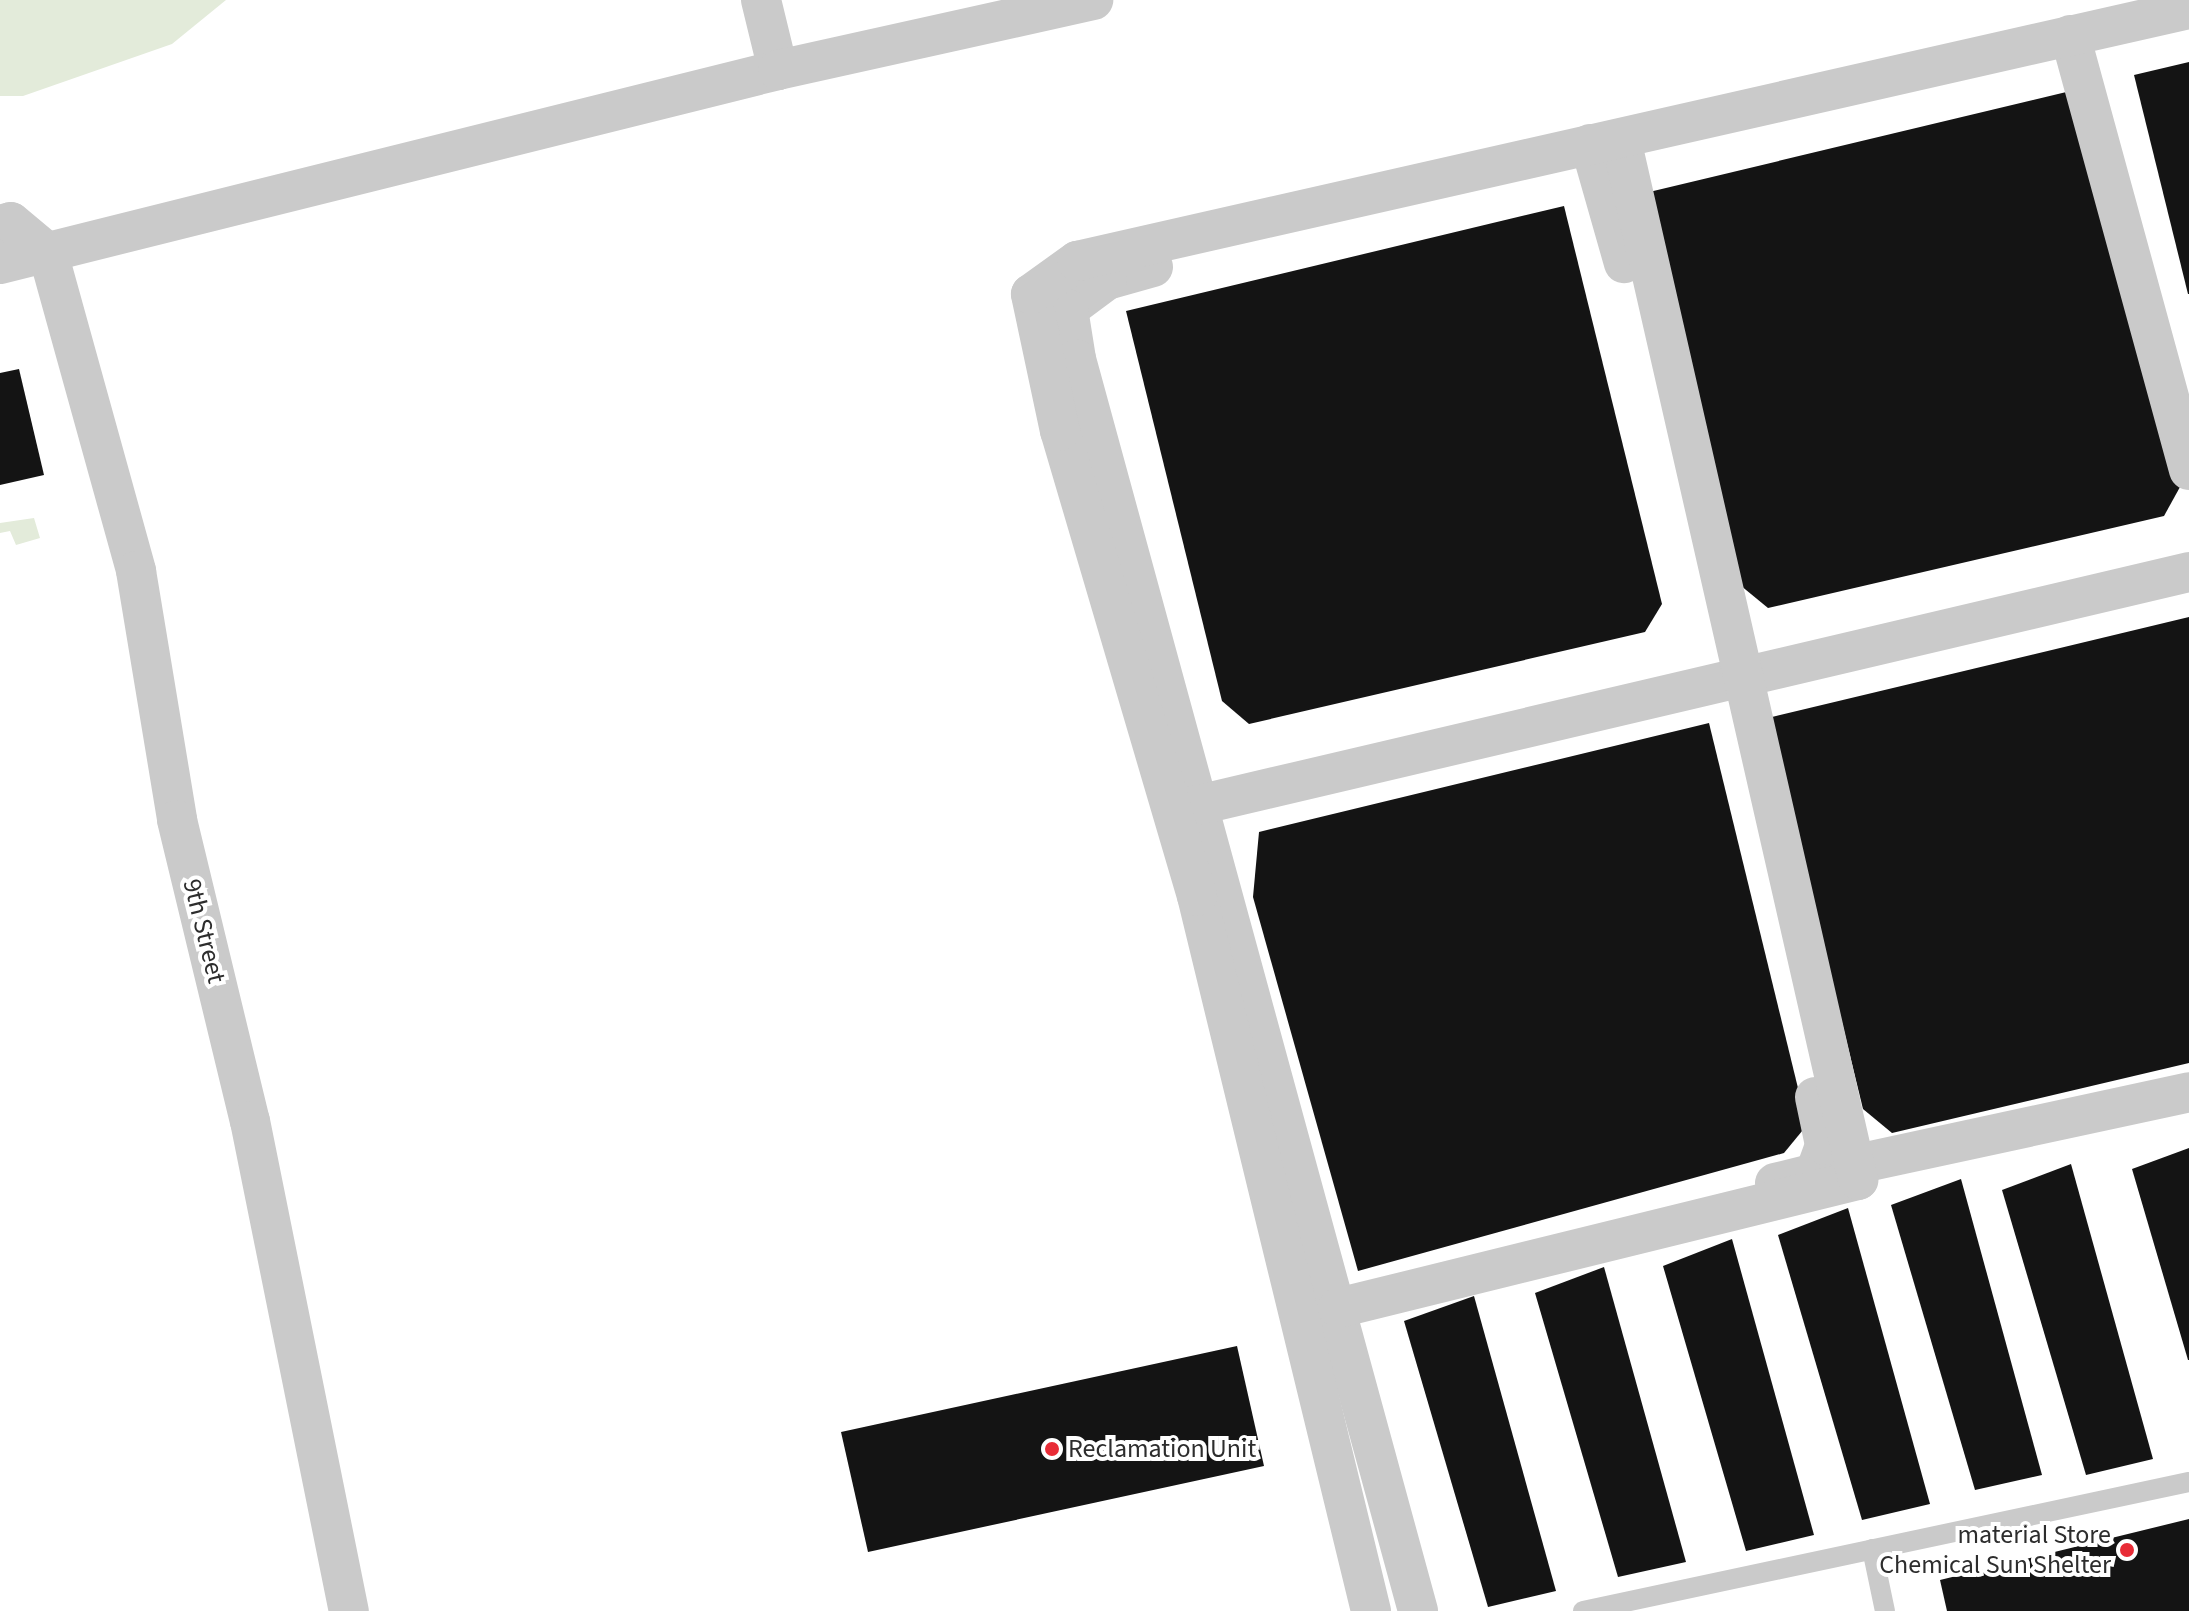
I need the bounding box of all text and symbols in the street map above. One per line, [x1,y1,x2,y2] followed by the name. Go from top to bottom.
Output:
[176,876,232,986] street label: 9th Street
[1068,1433,1256,1465] place label: Reclamation Unit
[1043,1440,1061,1458] marker: Reclamation Unit
[1879,1519,2111,1580] place label: material Store Chemical Sun Shelter
[2118,1541,2136,1559] marker: material Store Chemical Sun Shelter

